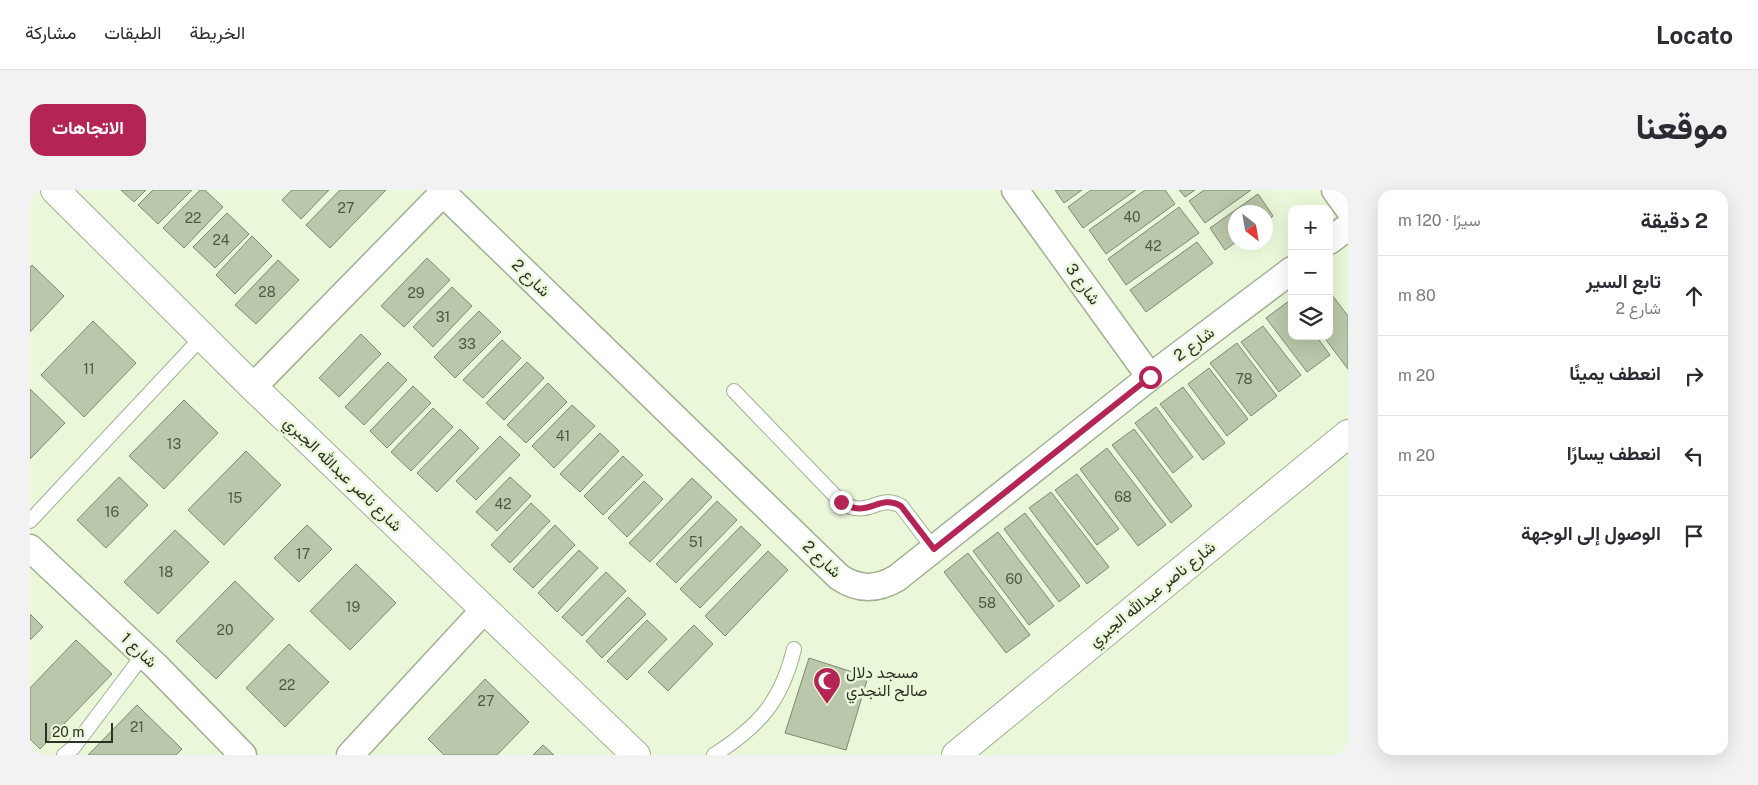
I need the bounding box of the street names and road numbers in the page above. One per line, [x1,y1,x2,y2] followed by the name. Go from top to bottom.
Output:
[507,255,554,302] street label: شارع 2
[1060,260,1104,309] street label: شارع 3
[1170,323,1219,367] street label: شارع 2
[277,413,406,538] street label: شارع ناصر عبدالله الجبري
[797,536,845,583] street label: شارع 2
[1085,537,1221,654] street label: شارع ناصر عبدالله الجبري
[116,629,161,673] street label: شارع 1

